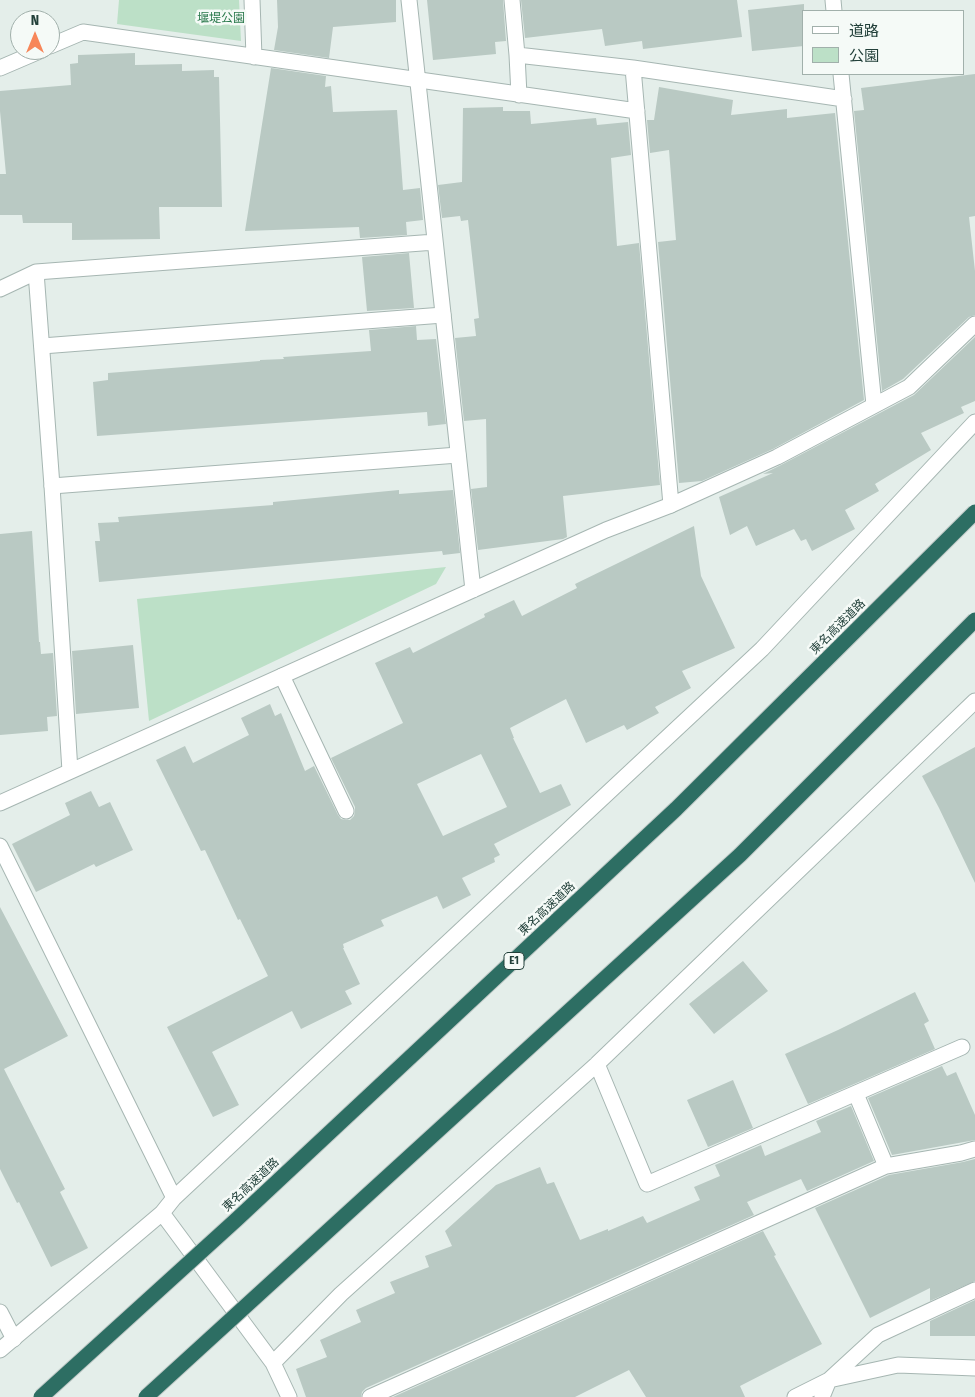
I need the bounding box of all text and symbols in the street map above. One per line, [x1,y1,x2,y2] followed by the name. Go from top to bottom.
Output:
[10,10,60,60] north arrow
[802,10,965,75] legend
[31,12,39,29] text: N
[197,12,245,26] park label: 堰堤公園
[849,22,879,40] text: 道路
[849,47,879,65] text: 公園
[807,596,869,658] street label: 東名高速道路
[516,879,578,939] street label: 東名高速道路
[504,952,524,969] road number: E1
[220,1155,282,1215] street label: 東名高速道路

